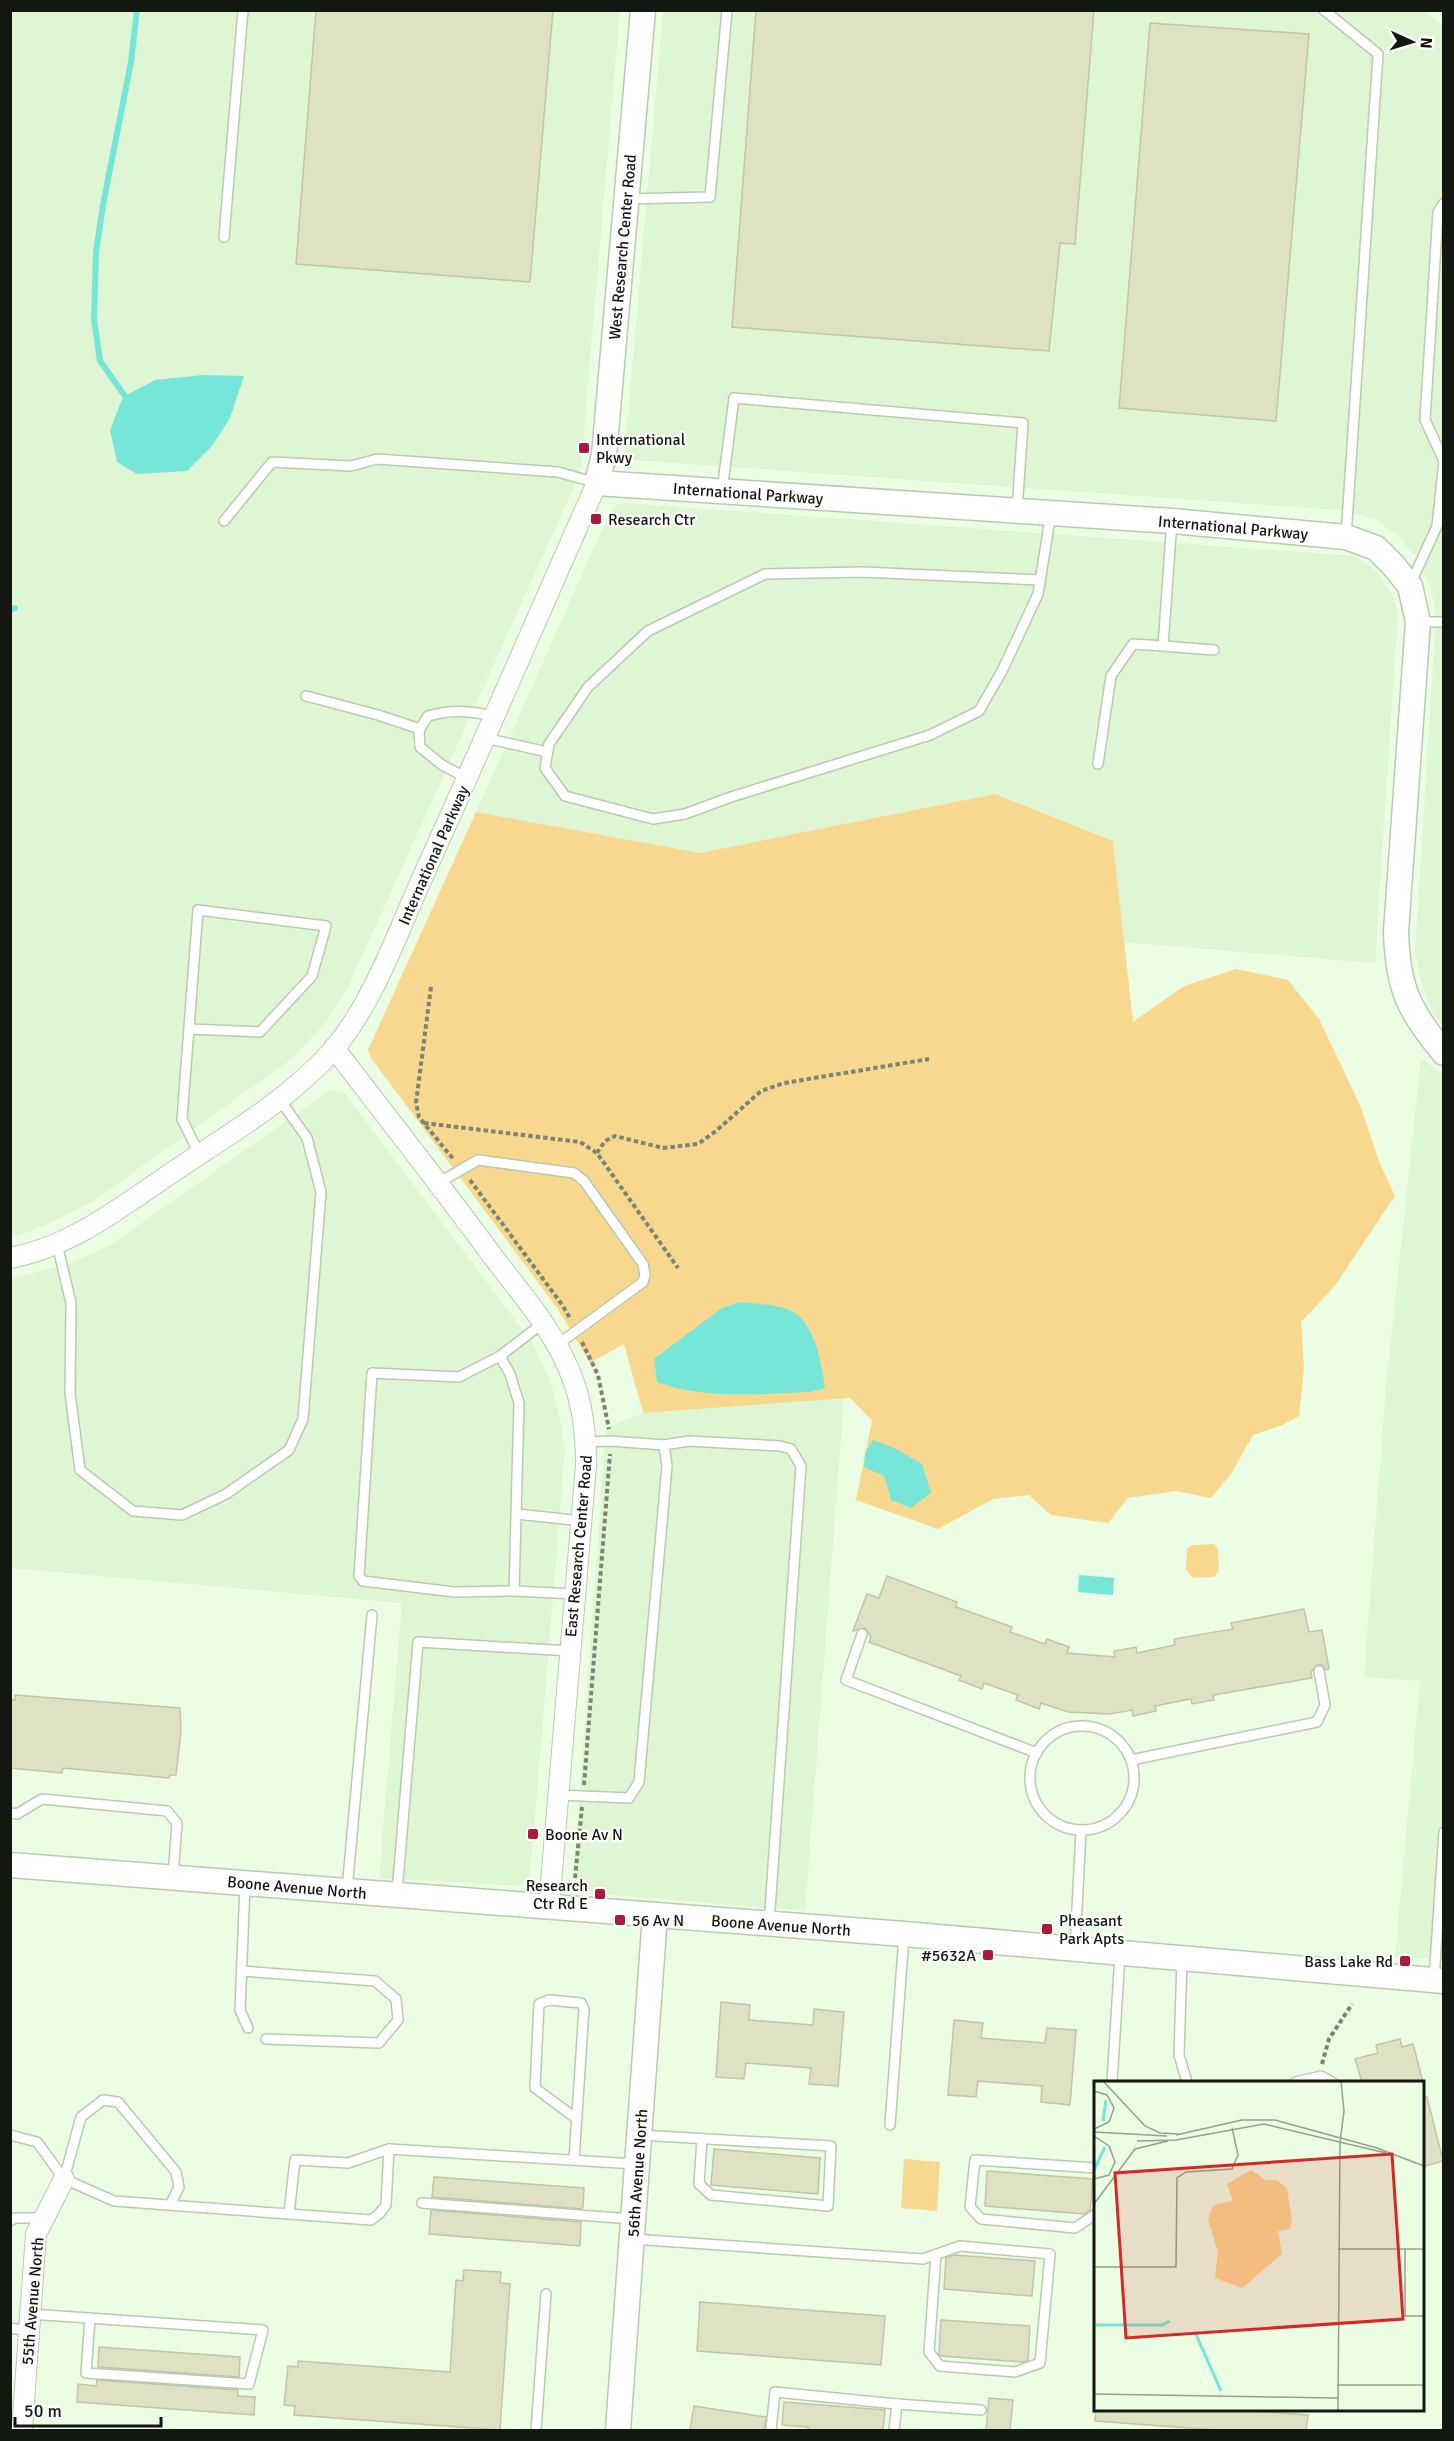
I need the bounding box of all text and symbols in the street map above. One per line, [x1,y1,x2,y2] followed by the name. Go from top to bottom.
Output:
[1382,12,1442,72] north arrow
[1416,37,1436,49] text: N
[605,153,641,341] street label: West Research Center Road
[596,430,686,468] place label: International Pkwy
[577,441,591,455] marker: International Pkwy
[672,479,824,509] street label: International Parkway
[608,510,695,530] place label: Research Ctr
[1157,511,1309,545] street label: International Parkway
[589,512,603,526] marker: Research Ctr
[394,782,474,928] street label: International Parkway
[561,1454,597,1638] street label: East Research Center Road
[545,1825,623,1845] place label: Boone Av N
[526,1827,540,1841] marker: Boone Av N
[226,1872,367,1904] street label: Boone Avenue North
[526,1876,588,1914] place label: Research Ctr Rd E
[593,1887,607,1901] marker: Research Ctr Rd E
[632,1911,684,1931] place label: 56 Av N
[710,1911,851,1941] street label: Boone Avenue North
[1059,1911,1124,1949] place label: Pheasant Park Apts
[613,1913,627,1927] marker: 56 Av N
[1040,1922,1054,1936] marker: Pheasant Park Apts
[921,1946,976,1966] place label: #5632A
[981,1948,995,1962] marker: #5632A
[1304,1952,1393,1972] place label: Bass Lake Rd
[1398,1954,1412,1968] marker: Bass Lake Rd
[1094,2081,1424,2411] inset map
[624,2108,652,2238] street label: 56th Avenue North
[17,2236,49,2366] street label: 55th Avenue North
[15,2390,160,2428] scale bar
[24,2400,62,2422] text: 50 m

